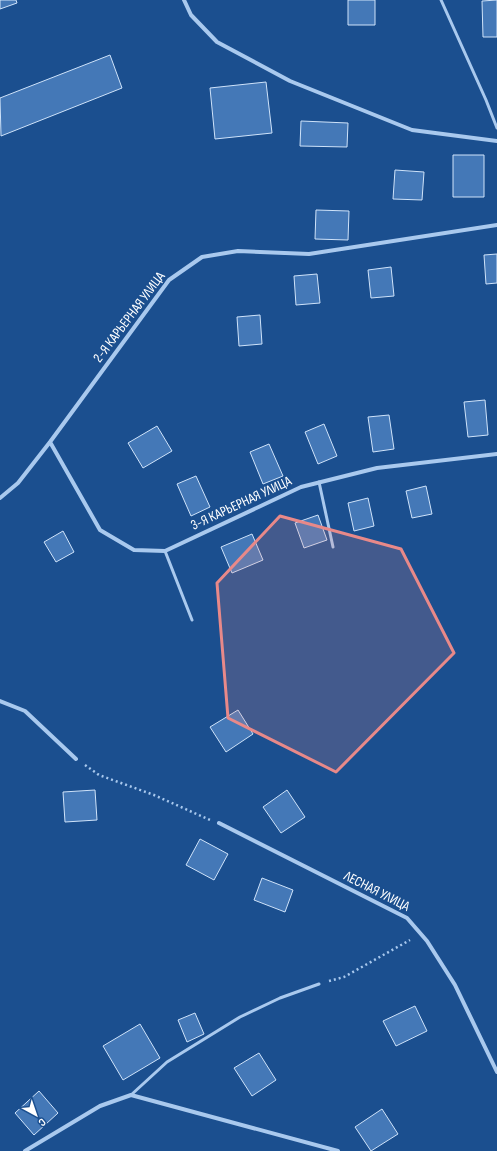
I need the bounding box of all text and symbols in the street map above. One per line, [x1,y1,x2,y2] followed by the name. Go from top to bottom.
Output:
[89,268,169,366] street label: 2-Я КАРЬЕРНАЯ УЛИЦА
[188,472,295,534] street label: 3-Я КАРЬЕРНАЯ УЛИЦА
[340,867,414,915] street label: ЛЕСНАЯ УЛИЦА
[16,1095,56,1135] north arrow
[35,1115,48,1129] text: С

